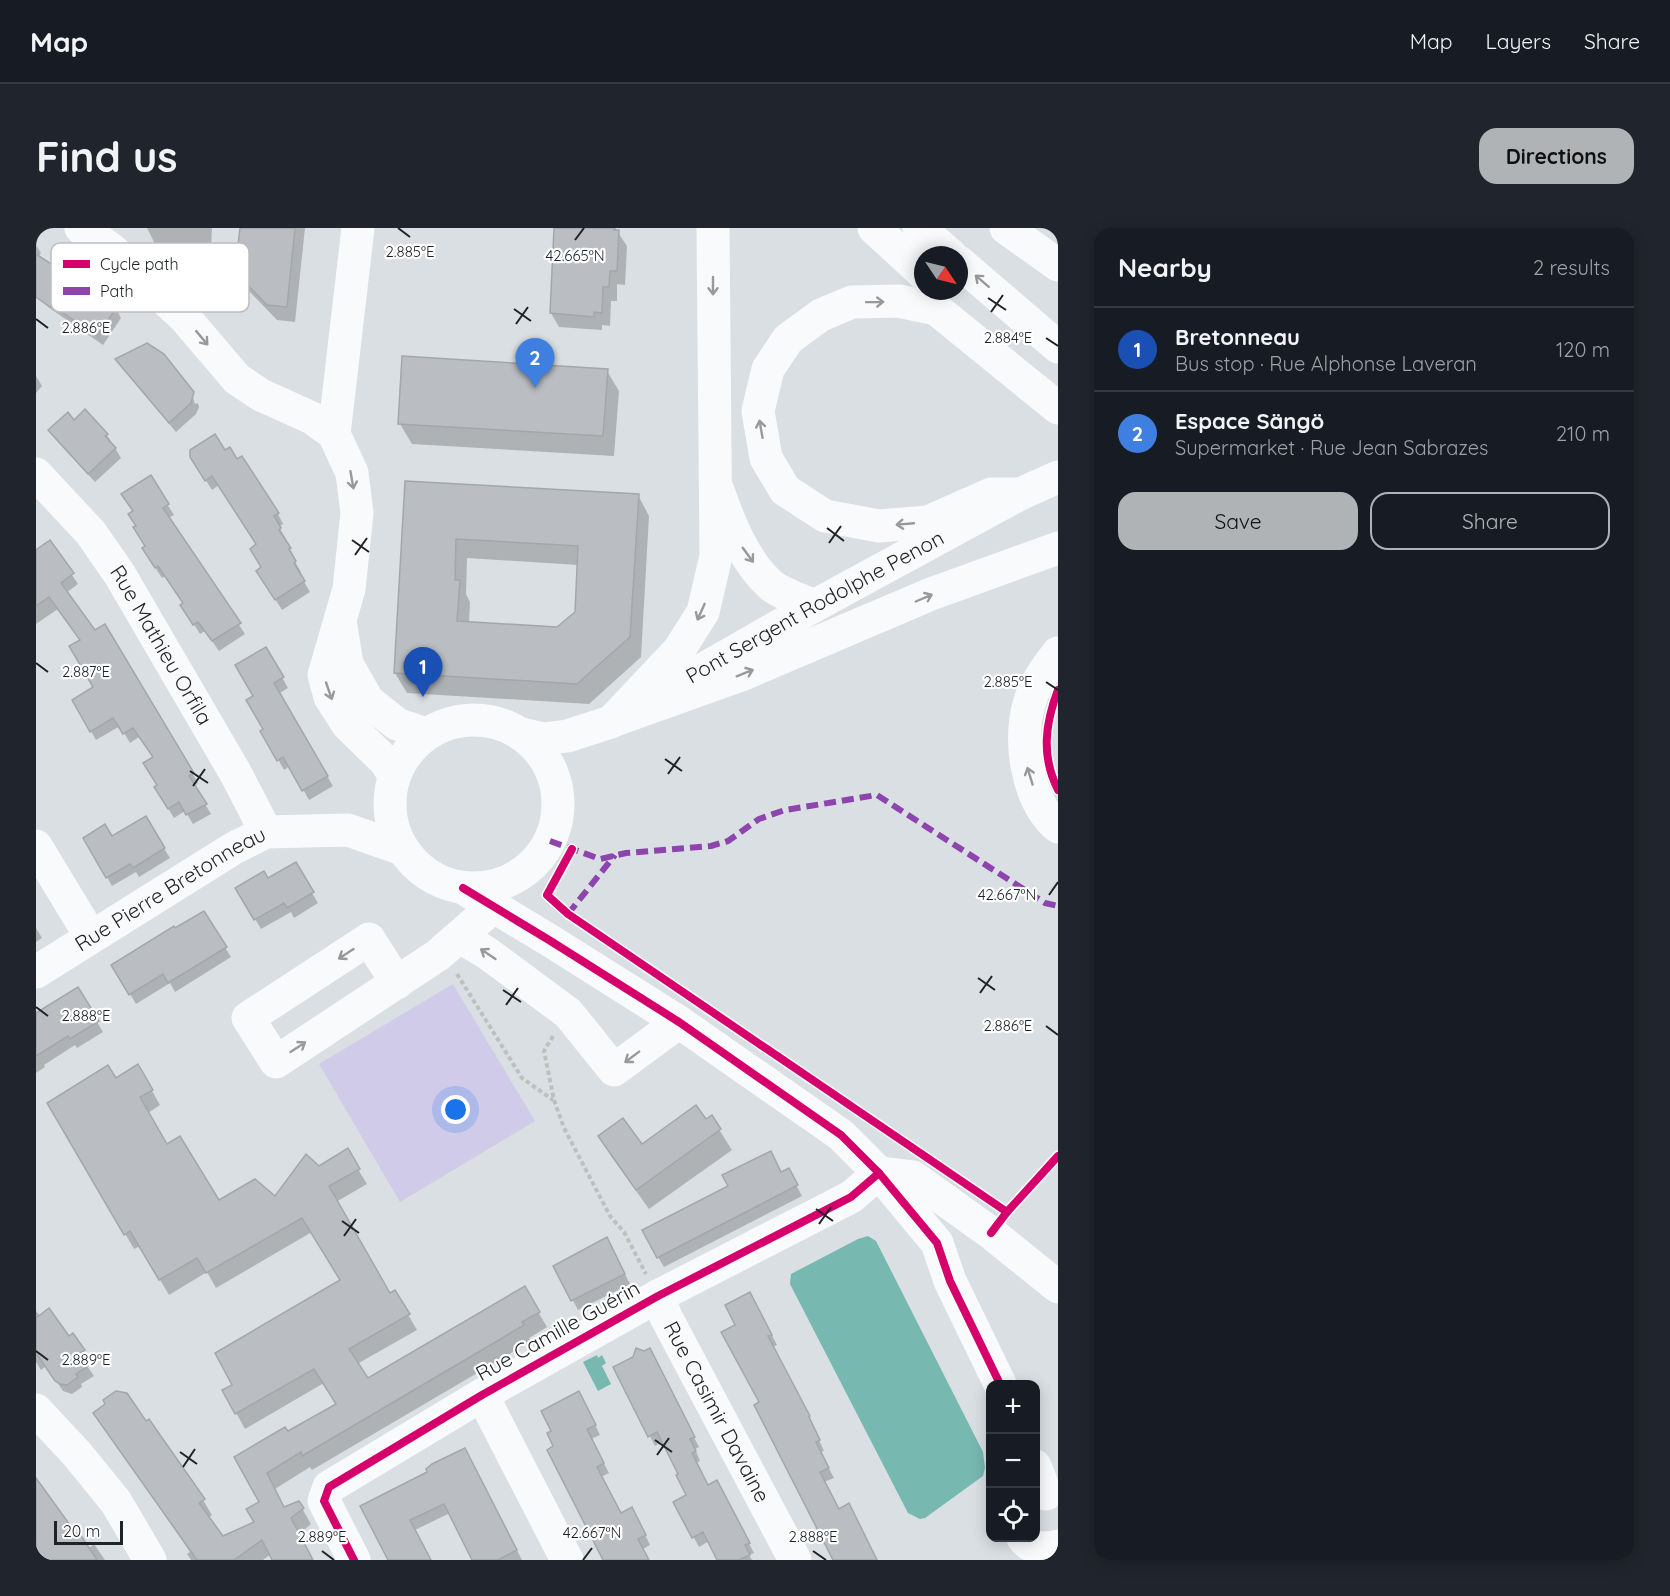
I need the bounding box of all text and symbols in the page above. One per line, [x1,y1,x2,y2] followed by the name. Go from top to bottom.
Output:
[30,24,88,59] text: Map
[1410,28,1453,54] text: Map
[1486,28,1551,54] text: Layers
[1584,28,1640,54] text: Share
[1479,128,1634,184] button: Directions
[36,130,178,183] text: Find us
[386,242,434,261] text: 2.885°E
[51,243,249,312] legend
[545,246,605,265] text: 42.665°N
[914,246,968,300] north arrow
[1118,251,1212,284] text: Nearby
[100,254,179,274] text: Cycle path
[1533,255,1610,280] text: 2 results
[974,275,990,288] one-way arrow
[708,276,719,296] one-way arrow
[100,281,134,301] text: Path
[865,296,885,307] one-way arrow
[62,318,110,337] text: 2.886°E
[1175,323,1300,351] text: Bretonneau
[984,328,1032,347] text: 2.884°E
[195,330,209,345] one-way arrow
[1134,337,1141,362] text: 1
[1556,337,1610,362] text: 120 m
[516,338,554,388] pin: 2
[1175,351,1477,376] text: Bus stop · Rue Alphonse Laveran
[1175,407,1324,435] text: Espace Sängö
[755,420,766,439] one-way arrow
[1132,421,1143,446] text: 2
[1556,421,1610,446] text: 210 m
[1175,435,1488,460] text: Supermarket · Rue Jean Sabrazes
[347,470,358,489] one-way arrow
[1118,492,1358,550] button: Save
[1370,492,1610,550] button: Share
[895,519,915,530] one-way arrow
[681,524,948,689] street label: Pont Sergent Rodolphe Penon
[742,546,754,562] one-way arrow
[105,560,218,729] street label: Rue Mathieu Orfila
[915,591,933,603] one-way arrow
[695,603,706,621] one-way arrow
[404,648,442,697] pin: 1
[62,662,110,681] text: 2.887°E
[735,667,753,678] one-way arrow
[984,672,1032,691] text: 2.885°E
[324,681,335,700] one-way arrow
[1024,767,1035,786] one-way arrow
[70,820,270,956] street label: Rue Pierre Bretonneau
[978,885,1036,904] text: 42.667°N
[337,948,354,961] one-way arrow
[480,948,497,960] one-way arrow
[62,1006,110,1025] text: 2.888°E
[984,1016,1032,1035] text: 2.886°E
[290,1041,306,1053] one-way arrow
[625,1050,641,1063] one-way arrow
[441,1095,470,1124] your location
[471,1274,644,1386] street label: Rue Camille Guérin
[659,1316,776,1507] street label: Rue Casimir Davaine
[61,1350,111,1369] text: 2.889°E
[986,1380,1040,1542] map controls
[986,1380,1040,1434] button: +
[986,1434,1040,1488] button: −
[986,1488,1040,1542] button: locate
[54,1518,123,1546] scale bar
[63,1521,100,1541] text: 20 m
[563,1523,621,1542] text: 42.667°N
[297,1527,347,1546] text: 2.889°E
[789,1527,837,1546] text: 2.888°E

